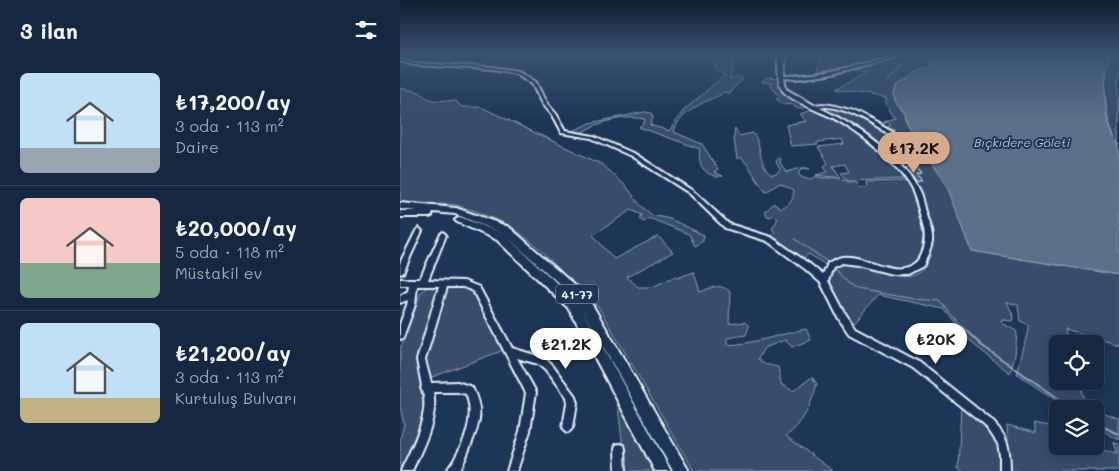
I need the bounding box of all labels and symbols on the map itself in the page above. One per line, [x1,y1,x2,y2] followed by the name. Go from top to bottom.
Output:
[873,132,955,174] pin: ₺17.2K
[974,134,1070,150] water label: Bıçkıdere Göleti
[556,284,598,304] road number: 41-77
[906,322,966,365] pin: ₺20K
[525,328,607,370] pin: ₺21.2K

